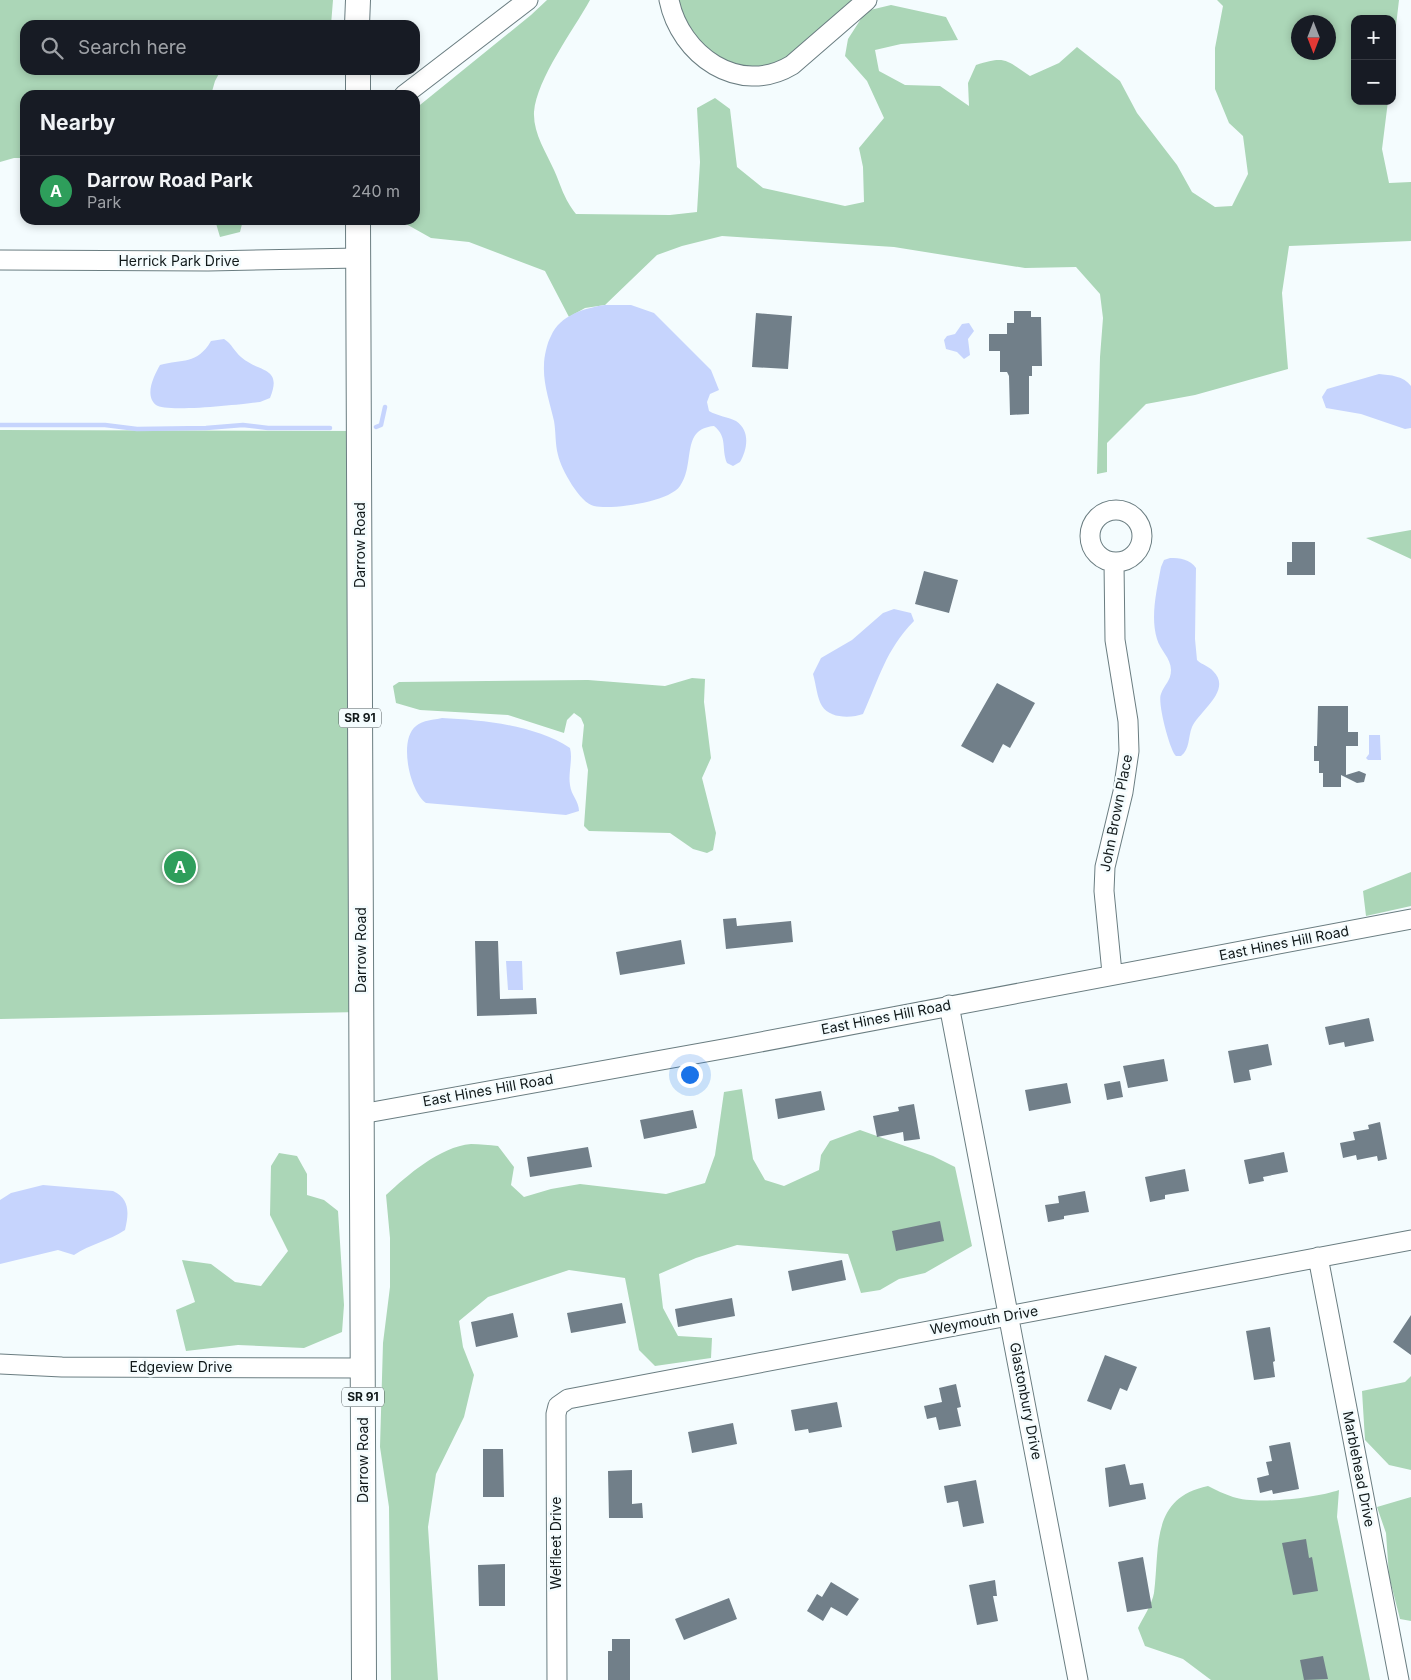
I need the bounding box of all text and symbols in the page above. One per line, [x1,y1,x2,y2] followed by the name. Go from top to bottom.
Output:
[1291,15,1336,60] north arrow
[1351,15,1396,105] map controls
[1351,15,1396,60] button: +
[20,20,420,75] search box
[38,34,66,62] icon: search
[78,36,187,59] text: Search here
[1351,60,1396,105] button: −
[40,110,115,135] text: Nearby
[87,169,253,192] text: Darrow Road Park
[50,181,62,201] text: A
[352,181,400,201] text: 240 m
[87,192,121,212] text: Park
[118,252,240,269] street label: Herrick Park Drive
[351,502,368,588] street label: Darrow Road
[339,708,381,728] road number: SR 91
[1096,753,1135,873] street label: John Brown Place
[164,848,196,886] pin: A
[352,907,369,993] street label: Darrow Road
[1217,922,1350,963] street label: East Hines Hill Road
[819,996,952,1037] street label: East Hines Hill Road
[677,1062,703,1088] your location
[421,1070,554,1109] street label: East Hines Hill Road
[929,1302,1039,1337] street label: Weymouth Drive
[1007,1341,1046,1461] street label: Glastonbury Drive
[130,1358,232,1375] street label: Edgeview Drive
[342,1388,384,1406] road number: SR 91
[1340,1409,1379,1528] street label: Marblehead Drive
[354,1417,371,1503] street label: Darrow Road
[547,1497,564,1589] street label: Welfleet Drive

